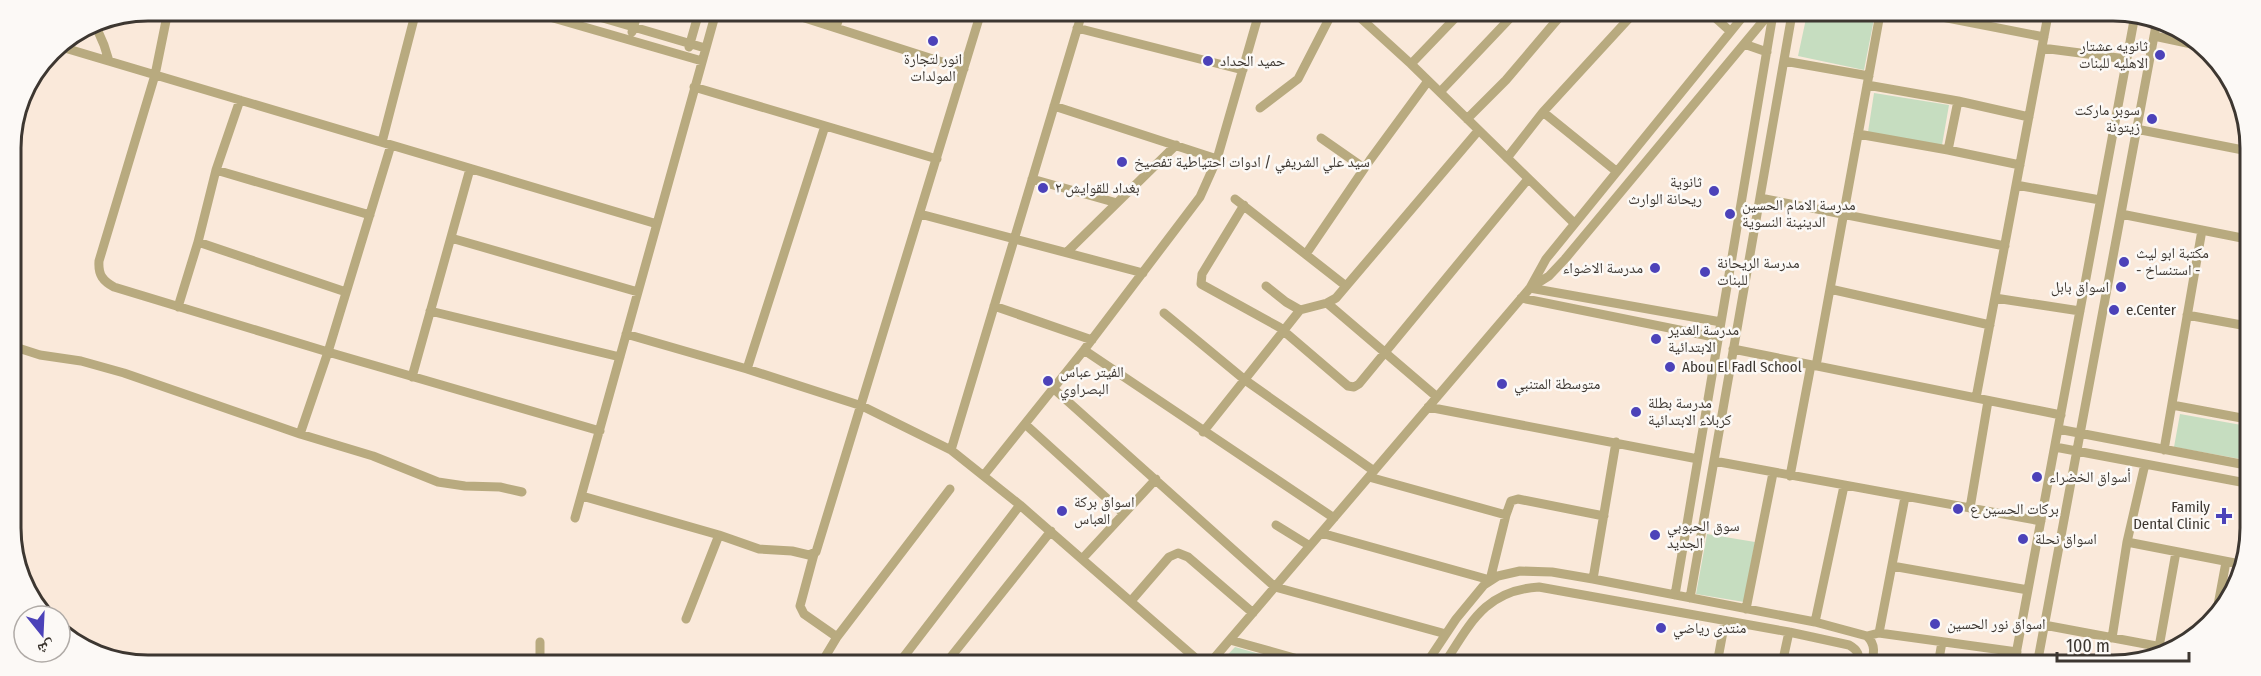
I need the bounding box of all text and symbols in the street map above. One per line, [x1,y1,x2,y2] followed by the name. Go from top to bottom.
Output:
[926,34,940,48] marker: انور لتجارة المولدات
[2079,37,2148,72] place label: ثانويه عشتار الاهليه للبنات
[2153,48,2167,62] marker: ثانويه عشتار الاهليه للبنات
[904,50,962,85] place label: انور لتجارة المولدات
[1220,52,1286,70] place label: حميد الحداد
[1201,54,1215,68] marker: حميد الحداد
[2074,101,2140,136] place label: سوبر ماركت زيتونة
[2145,112,2159,126] marker: سوبر ماركت زيتونة
[1134,153,1370,174] place label: سيد علي الشريفي / ادوات احتياطية تفصيخ
[1115,155,1129,169] marker: سيد علي الشريفي / ادوات احتياطية تفصيخ
[1628,173,1702,208] place label: ثانوية ريحانة الوارث
[1055,179,1140,198] place label: بغداد للقوايش ٢
[1036,181,1050,195] marker: بغداد للقوايش ٢
[1707,184,1721,198] marker: ثانوية ريحانة الوارث
[1742,196,1856,231] place label: مدرسة الامام الحسين الدينينة النسوية
[1723,207,1737,221] marker: مدرسة الامام الحسين الدينينة النسوية
[2136,244,2209,280] place label: مكتبة ابو ليث - استنساخ -
[1717,254,1800,289] place label: مدرسة الريحانة للبنات
[2117,255,2131,269] marker: مكتبة ابو ليث - استنساخ -
[1563,259,1643,277] place label: مدرسة الاضواء
[1648,261,1662,275] marker: مدرسة الاضواء
[1698,265,1712,279] marker: مدرسة الريحانة للبنات
[2051,278,2109,297] place label: اسواق بابل
[2114,280,2128,294] marker: اسواق بابل
[2126,301,2177,319] place label: e.Center
[2107,303,2121,317] marker: e.Center
[1667,321,1739,356] place label: مدرسة الغدير الابتدائية
[1649,332,1663,346] marker: مدرسة الغدير الابتدائية
[1682,358,1802,376] place label: Abou El Fadl School
[1663,360,1677,374] marker: Abou El Fadl School
[1060,363,1124,401] place label: الفيتر عباس البصراوي
[1041,374,1055,388] marker: الفيتر عباس البصراوي
[1514,375,1600,396] place label: متوسطة المتنبي
[1495,377,1509,391] marker: متوسطة المتنبي
[1648,394,1732,429] place label: مدرسة بطلة كربلاء الابتدائية
[1629,405,1643,419] marker: مدرسة بطلة كربلاء الابتدائية
[2049,468,2131,487] place label: أسواق الخضراء
[2030,470,2044,484] marker: أسواق الخضراء
[1074,493,1134,529] place label: اسواق بركة العباس
[2133,498,2211,533] place label: Family Dental Clinic
[1970,500,2059,519] place label: بركات الحسين ع
[1951,502,1965,516] marker: بركات الحسين ع
[1055,504,1069,518] marker: اسواق بركة العباس
[2215,507,2233,525] marker: Family Dental Clinic
[1667,517,1740,552] place label: سوق الحبوبي الجديد
[1648,528,1662,542] marker: سوق الحبوبي الجديد
[2035,530,2097,549] place label: اسواق نحلة
[2016,532,2030,546] marker: اسواق نحلة
[12,604,72,664] north arrow
[1947,615,2046,634] place label: اسواق نور الحسين
[1928,617,1942,631] marker: اسواق نور الحسين
[1673,619,1747,640] place label: منتدى رياضي
[1654,621,1668,635] marker: منتدى رياضي
[2057,625,2189,663] scale bar
[2066,635,2110,657] text: 100 m
[35,636,57,659] text: ش

